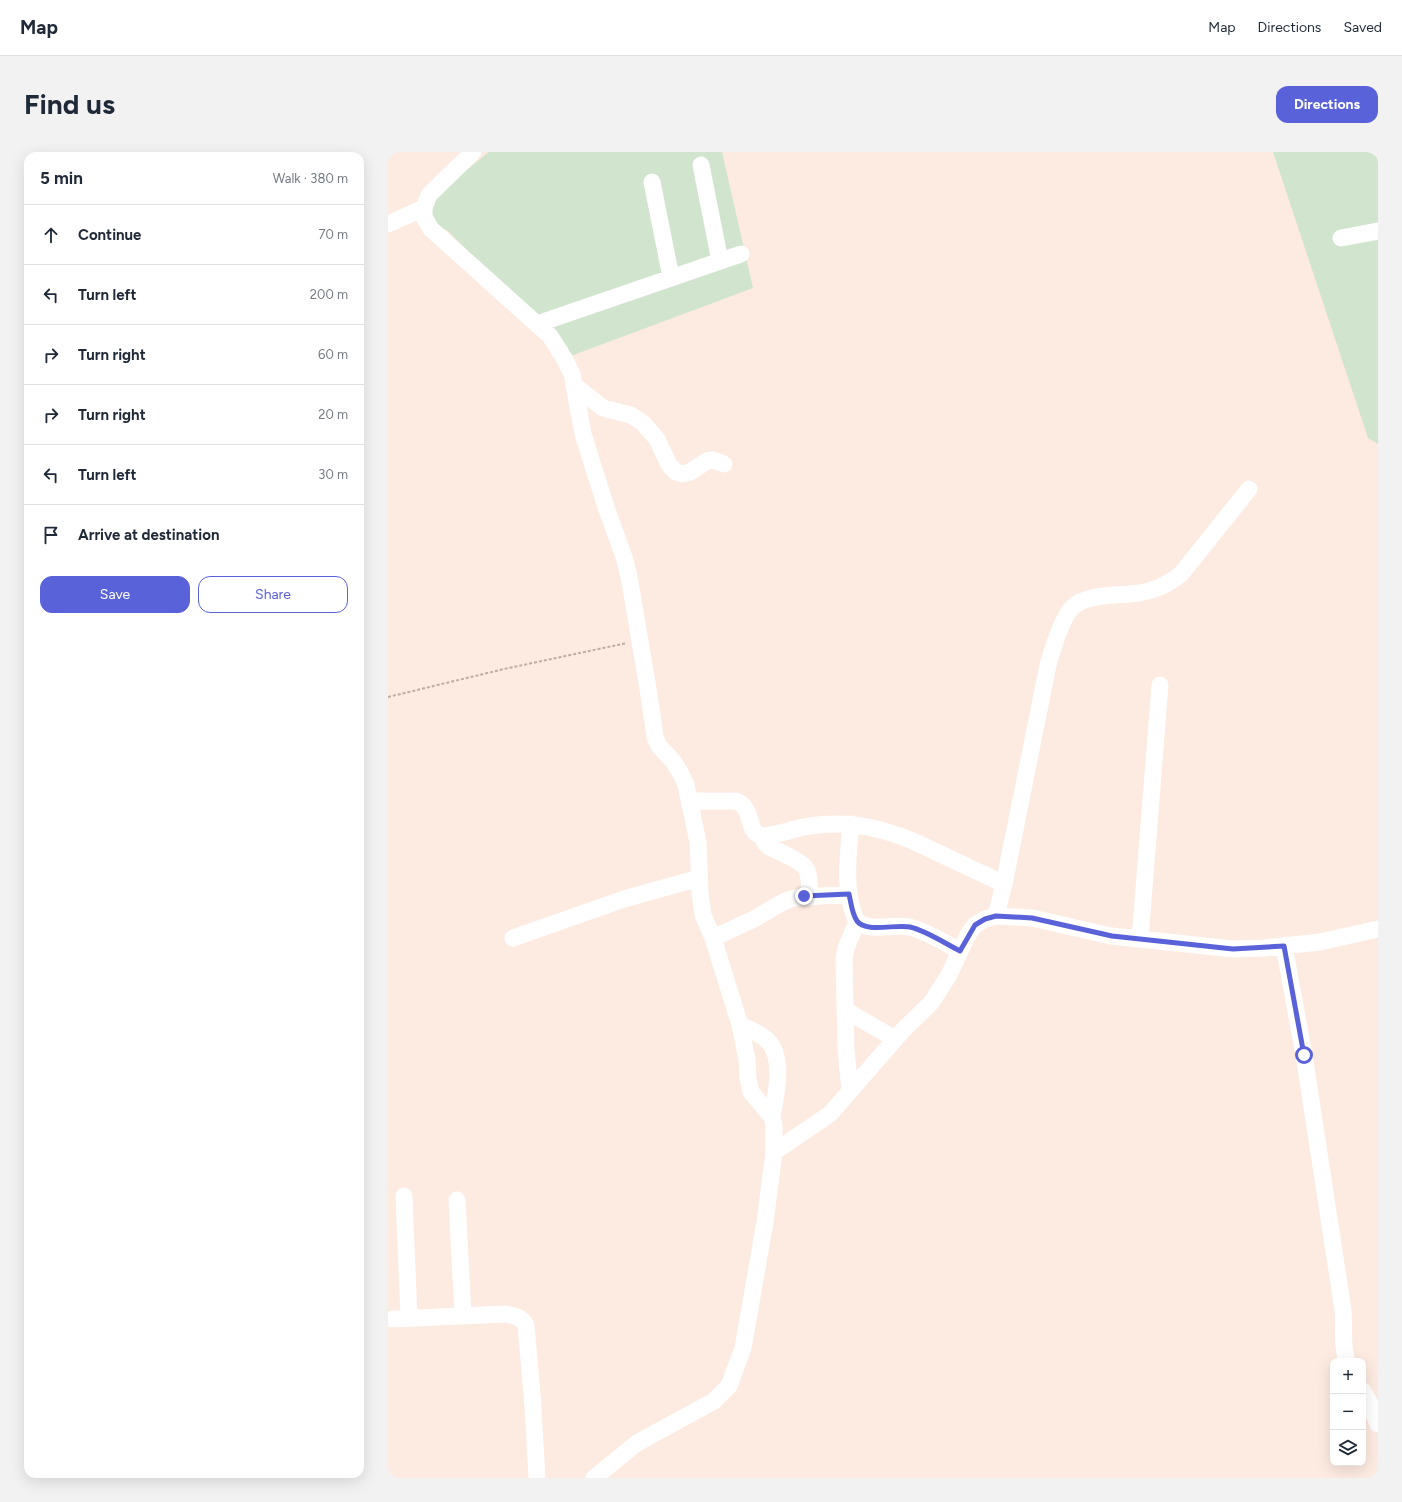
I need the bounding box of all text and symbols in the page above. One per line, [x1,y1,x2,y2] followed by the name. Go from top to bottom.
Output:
[20,16,58,39] text: Map
[1208,19,1236,36] text: Map
[1258,19,1321,36] text: Directions
[1343,19,1382,36] text: Saved
[1276,86,1378,123] button: Directions
[24,87,115,121] text: Find us
[40,168,83,188] text: 5 min
[273,171,348,186] text: Walk · 380 m
[40,224,62,246] icon: ahead
[78,226,141,244] text: Continue
[318,227,348,242] text: 70 m
[40,284,62,306] icon: left
[78,286,136,304] text: Turn left
[310,287,348,302] text: 200 m
[40,344,62,366] icon: right
[78,346,146,364] text: Turn right
[318,347,348,362] text: 60 m
[40,404,62,426] icon: right
[78,406,146,424] text: Turn right
[318,407,348,422] text: 20 m
[40,464,62,486] icon: left
[78,466,136,484] text: Turn left
[318,467,348,482] text: 30 m
[40,524,62,546] icon: arrive
[78,526,219,544] text: Arrive at destination
[40,576,190,613] button: Save
[198,576,348,613] button: Share
[795,887,813,905] route end
[1295,1046,1313,1064] route start
[1330,1358,1366,1466] map controls
[1330,1358,1366,1394] button: +
[1330,1394,1366,1430] button: −
[1330,1430,1366,1466] button: layers

